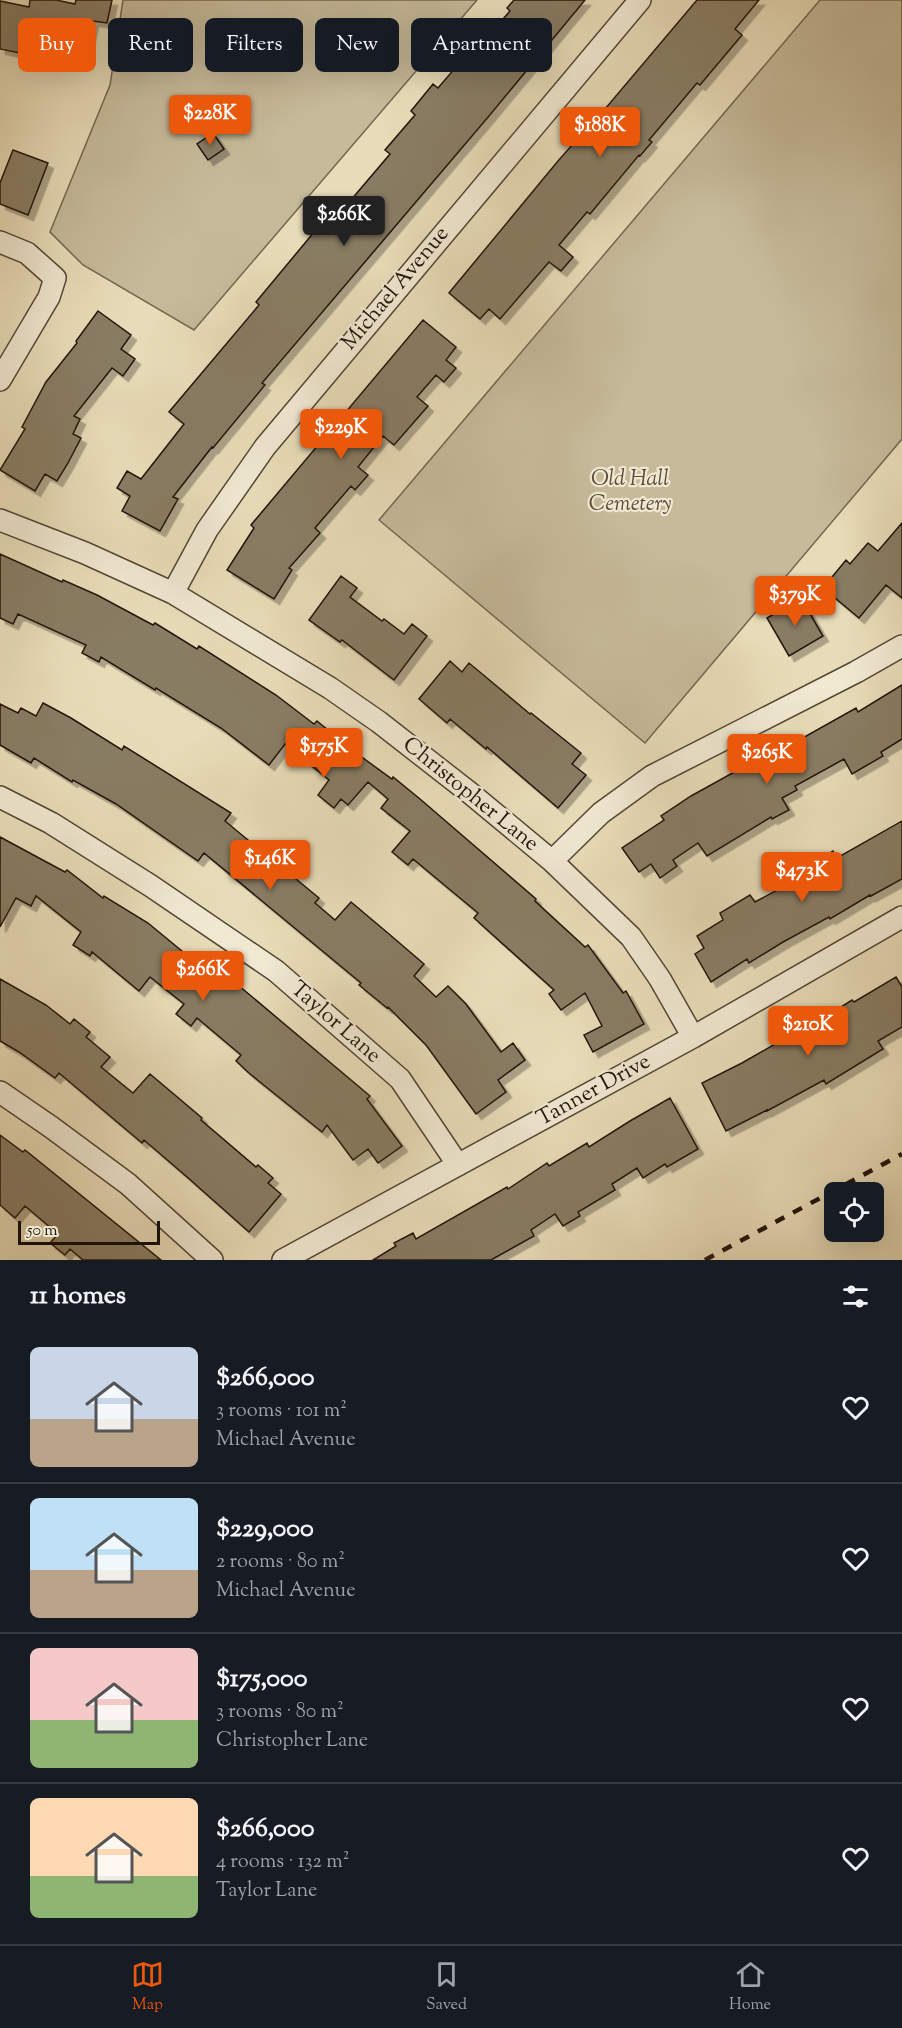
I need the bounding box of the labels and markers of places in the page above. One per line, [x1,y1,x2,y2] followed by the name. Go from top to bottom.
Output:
[168,95,252,146] pin: $228K
[558,107,642,158] pin: $188K
[302,196,386,247] pin: $266K
[299,409,383,460] pin: $229K
[753,576,837,627] pin: $379K
[282,728,366,779] pin: $175K
[725,734,809,785] pin: $265K
[228,840,312,891] pin: $146K
[760,852,844,903] pin: $473K
[161,951,245,1002] pin: $266K
[766,1006,850,1057] pin: $210K

